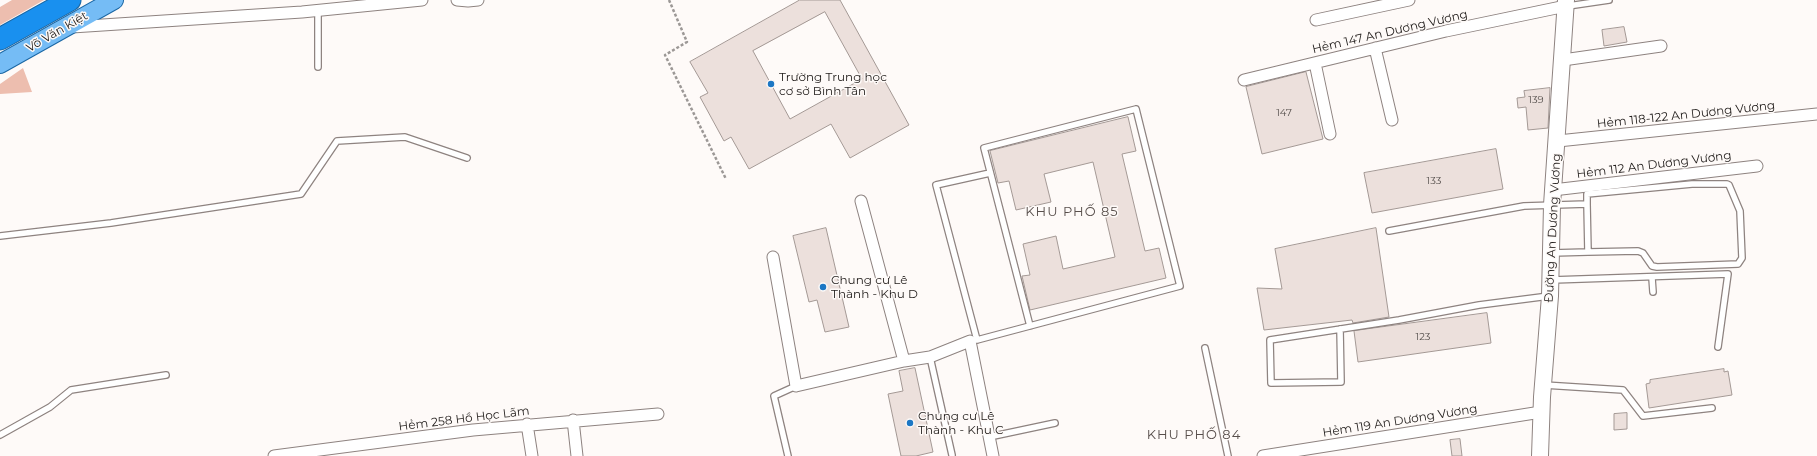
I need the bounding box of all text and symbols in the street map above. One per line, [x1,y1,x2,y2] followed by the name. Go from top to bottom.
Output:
[1311,7,1469,57] street label: Hẻm 147 An Dương Vương
[24,9,90,55] street label: Võ Văn Kiệt
[779,70,887,98] place label: Trường Trung học cơ sở Bình Tân
[766,79,776,89] marker: Trường Trung học cơ sở Bình Tân
[1528,94,1544,106] house number: 139
[1596,98,1776,132] street label: Hẻm 118-122 An Dương Vương
[1276,107,1292,119] house number: 147
[1576,148,1732,182] street label: Hẻm 112 An Dương Vương
[1542,153,1564,303] street label: Đường An Dương Vương
[1427,175,1441,187] house number: 133
[1025,204,1119,220] district label: KHU PHỐ 85
[831,273,918,301] place label: Chung cư Lê Thành - Khu D
[818,282,828,292] marker: Chung cư Lê Thành - Khu D
[1416,331,1430,343] house number: 123
[1322,402,1478,440] street label: Hẻm 119 An Dương Vương
[398,404,530,434] street label: Hẻm 258 Hồ Học Lãm
[918,409,1004,437] place label: Chung cư Lê Thành - Khu C
[905,418,915,428] marker: Chung cư Lê Thành - Khu C
[1147,427,1241,443] district label: KHU PHỐ 84

